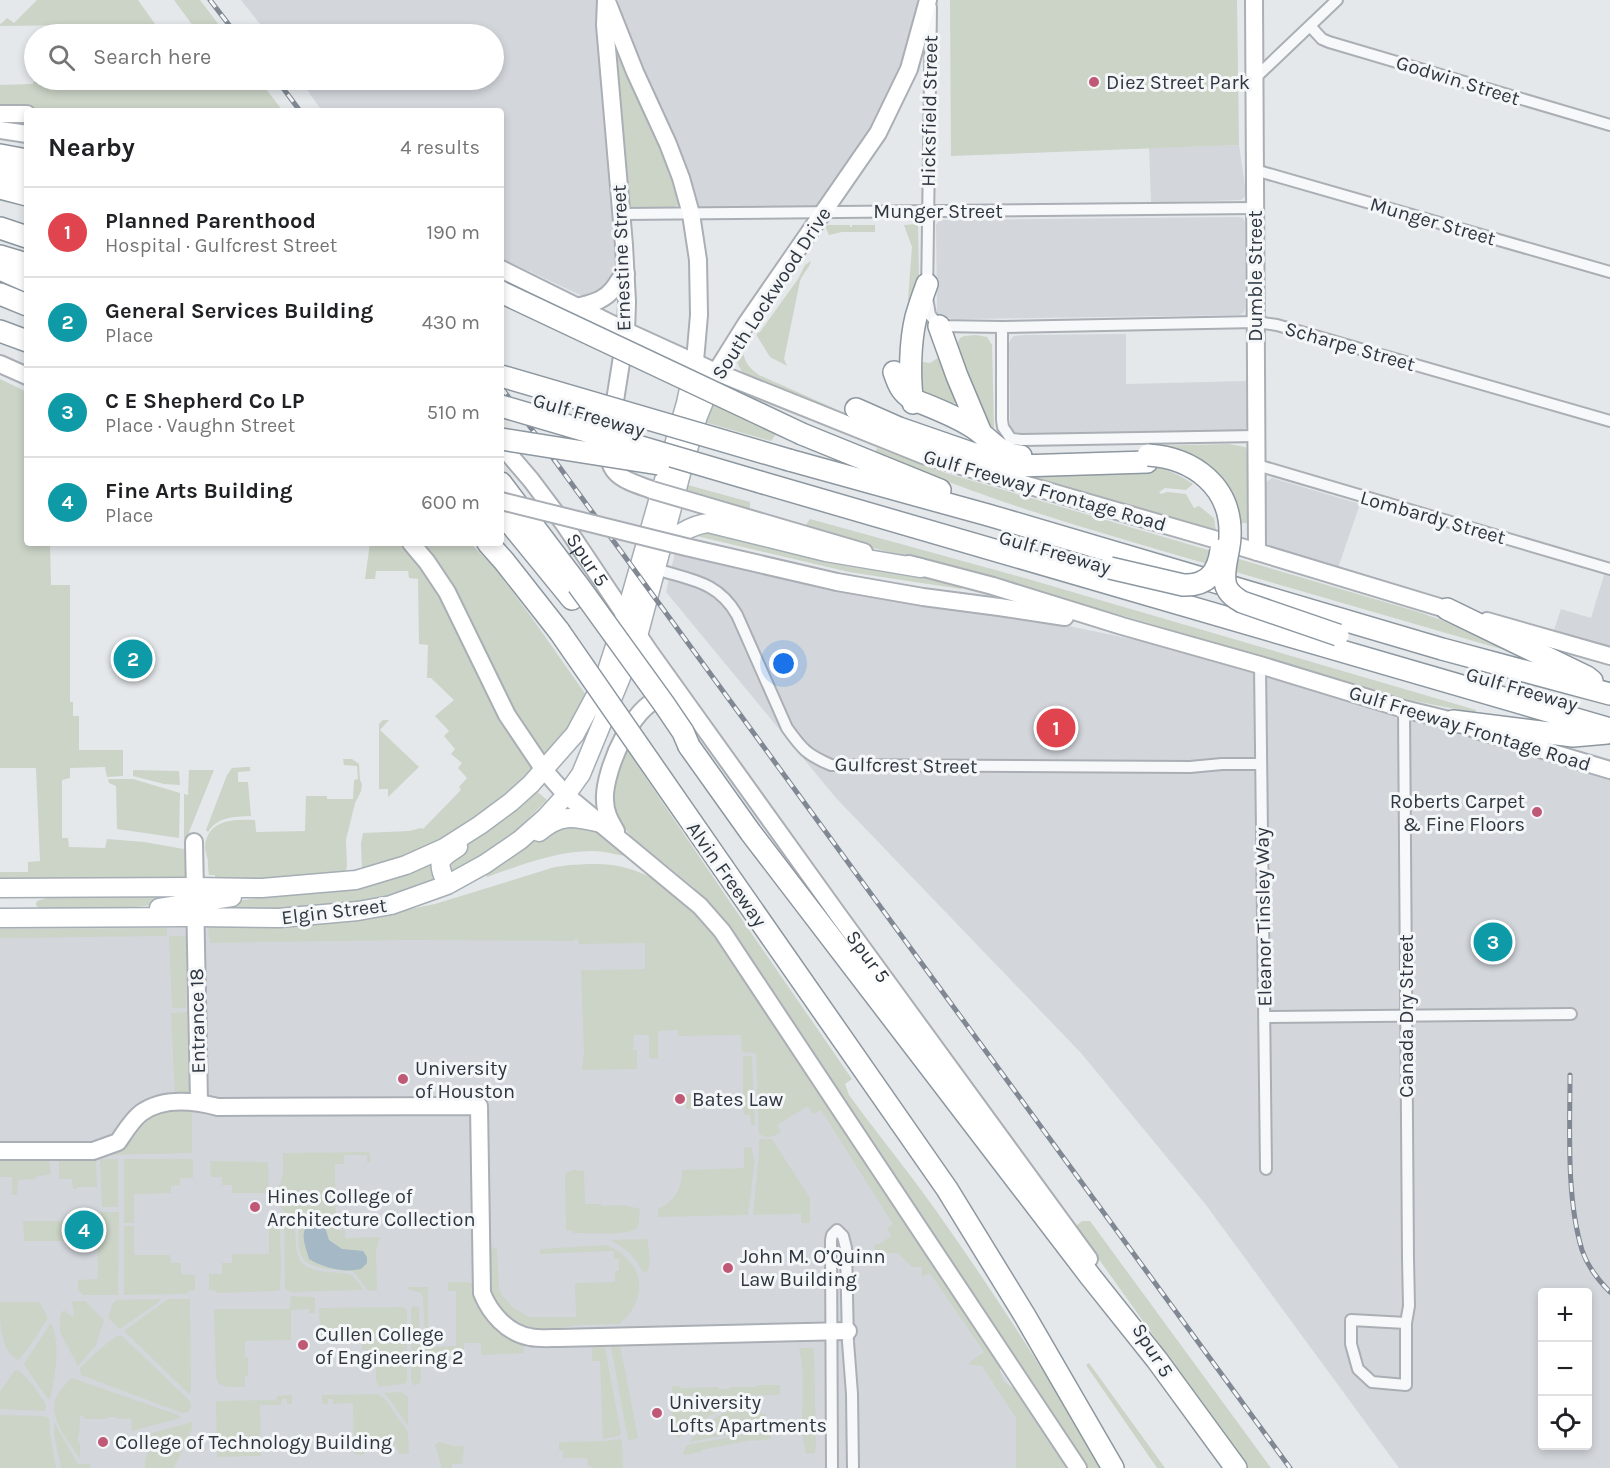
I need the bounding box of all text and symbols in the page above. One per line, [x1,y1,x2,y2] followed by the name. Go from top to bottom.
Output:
[24,24,504,90] search box
[917,35,942,187] street label: Hicksfield Street
[45,41,78,74] icon: search
[93,44,211,70] text: Search here
[1393,51,1523,110] street label: Godwin Street
[1106,71,1250,94] place label: Diez Street Park
[1087,75,1101,89] marker: Diez Street Park
[48,132,135,163] text: Nearby
[400,136,480,159] text: 4 results
[607,184,636,332] street label: Ernestine Street
[1367,193,1499,251] street label: Munger Street
[873,200,1003,223] street label: Munger Street
[707,203,836,384] street label: South Lockwood Drive
[105,208,316,234] text: Planned Parenthood
[1244,210,1267,342] street label: Dumble Street
[64,221,71,244] text: 1
[426,221,480,244] text: 190 m
[105,234,337,257] text: Hospital · Gulfcrest Street
[105,298,373,324] text: General Services Building
[61,311,74,334] text: 2
[422,311,480,334] text: 430 m
[1282,317,1418,376] street label: Scharpe Street
[105,324,153,347] text: Place
[105,388,304,414] text: C E Shepherd Co LP
[530,389,647,442] street label: Gulf Freeway
[61,401,74,424] text: 3
[427,401,480,424] text: 510 m
[105,414,295,437] text: Place · Vaughn Street
[921,445,1169,536] street label: Gulf Freeway Frontage Road
[105,478,293,504] text: Fine Arts Building
[1358,486,1509,549] street label: Lombardy Street
[62,491,73,514] text: 4
[421,491,480,514] text: 600 m
[105,504,153,527] text: Place
[996,526,1113,579] street label: Gulf Freeway
[561,529,613,591] street label: Spur 5
[114,636,152,682] pin: 2
[769,649,798,678] your location
[1463,663,1580,716] street label: Gulf Freeway
[1346,681,1594,776] street label: Gulf Freeway Frontage Road
[1036,706,1076,750] pin: 1
[834,753,978,778] street label: Gulfcrest Street
[1390,790,1525,836] place label: Roberts Carpet & Fine Floors
[1530,805,1544,819] marker: Roberts Carpet & Fine Floors
[682,817,771,931] street label: Alvin Freeway
[1250,827,1277,1007] street label: Eleanor Tinsley Way
[280,894,388,929] street label: Elgin Street
[1474,920,1512,964] pin: 3
[841,926,895,987] street label: Spur 5
[1395,934,1418,1098] street label: Canada Dry Street
[185,968,210,1074] street label: Entrance 18
[415,1057,515,1103] place label: University of Houston
[396,1072,410,1086] marker: University of Houston
[692,1088,784,1111] place label: Bates Law
[673,1092,687,1106] marker: Bates Law
[267,1185,476,1231] place label: Hines College of Architecture Collection
[248,1200,262,1214] marker: Hines College of Architecture Collection
[64,1208,104,1252] pin: 4
[740,1245,886,1291] place label: John M. O’Quinn Law Building
[721,1261,735,1275] marker: John M. O’Quinn Law Building
[1538,1288,1592,1450] map controls
[1538,1288,1592,1342] button: +
[1127,1319,1178,1381] street label: Spur 5
[315,1323,464,1369] place label: Cullen College of Engineering 2
[296,1338,310,1352] marker: Cullen College of Engineering 2
[1538,1342,1592,1396] button: −
[669,1391,827,1437] place label: University Lofts Apartments
[1538,1396,1592,1450] button: locate
[650,1406,664,1420] marker: University Lofts Apartments
[115,1431,392,1454] place label: College of Technology Building
[96,1435,110,1449] marker: College of Technology Building

